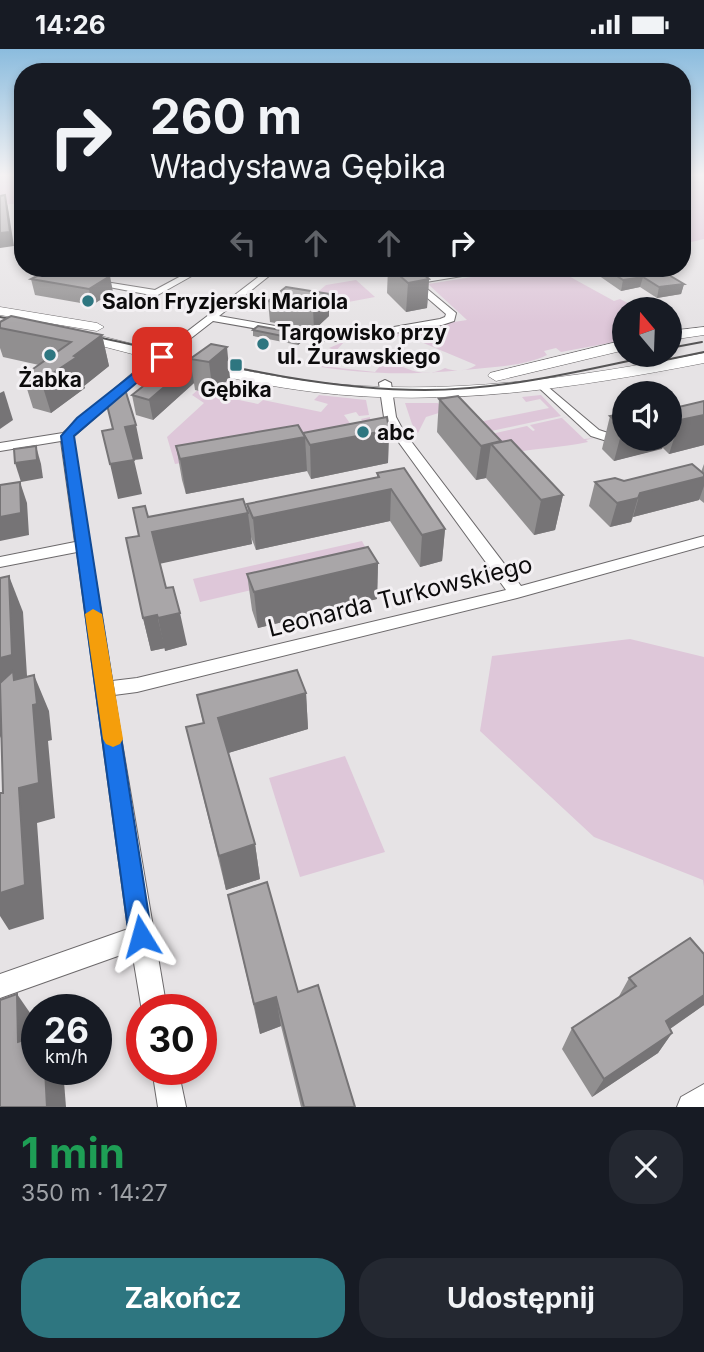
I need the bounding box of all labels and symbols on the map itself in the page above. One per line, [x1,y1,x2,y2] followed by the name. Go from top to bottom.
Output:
[102,289,348,314] place label: Salon Fryzjerski Mariola
[80,293,96,309] marker: Salon Fryzjerski Mariola
[612,297,682,367] north arrow
[277,320,447,369] place label: Targowisko przy ul. Żurawskiego
[132,327,192,387] pin
[255,336,271,352] marker: Targowisko przy ul. Żurawskiego
[42,347,58,363] marker: Żabka
[228,357,244,373] marker: Gębika
[18,366,82,392] place label: Żabka
[200,377,272,402] place label: Gębika
[377,420,415,445] place label: abc
[355,424,371,440] marker: abc
[265,549,535,643] street label: Leonarda Turkowskiego
[104,899,178,973] position arrow
[126,994,217,1085] speed limit sign: 30

